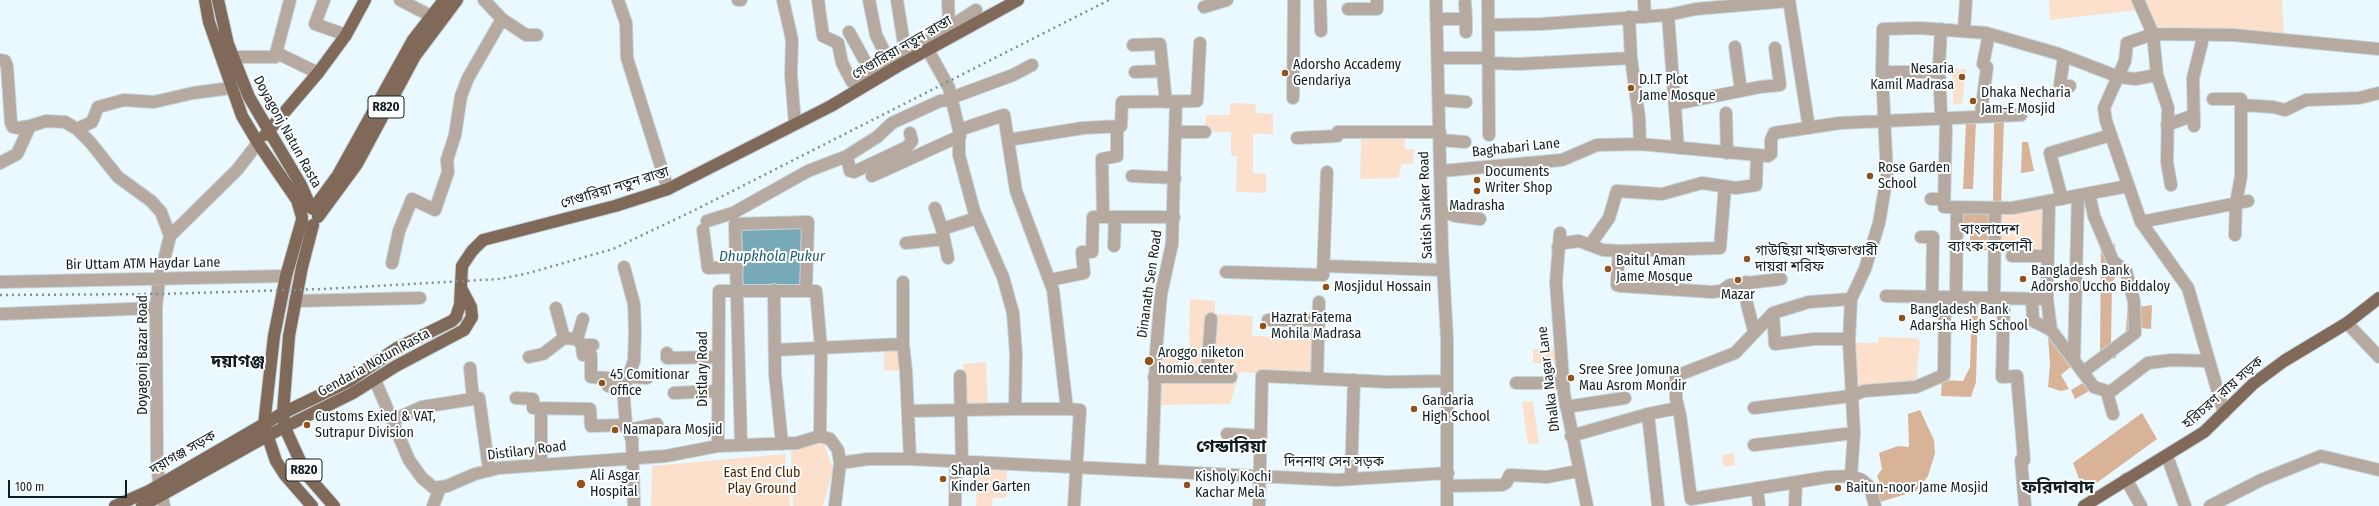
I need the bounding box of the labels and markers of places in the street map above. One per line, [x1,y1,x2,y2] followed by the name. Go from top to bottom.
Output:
[1293,57,1401,90] place label: Adorsho Accademy Gendariya
[1870,61,1954,94] place label: Nesaria Kamil Madrasa
[1280,68,1290,78] marker: Adorsho Accademy Gendariya
[1639,72,1716,104] place label: D.I.T Plot Jame Mosque
[1957,72,1967,82] marker: Nesaria Kamil Madrasa
[1626,83,1636,93] marker: D.I.T Plot Jame Mosque
[1981,85,2071,118] place label: Dhaka Necharia Jam-E Mosjid
[1968,96,1978,106] marker: Dhaka Necharia Jam-E Mosjid
[1878,160,1950,192] place label: Rose Garden School
[1485,164,1552,196] place label: Documents Writer Shop
[1865,171,1875,181] marker: Rose Garden School
[1472,175,1482,185] marker: Documents Writer Shop
[1472,186,1482,196] marker: Madrasha
[1449,198,1505,214] place label: Madrasha
[1755,243,1878,276] place label: গাউছিয়া মাইজভাণ্ডারী দায়রা শরিফ
[1616,253,1693,286] place label: Baitul Aman Jame Mosque
[1742,254,1752,264] marker: গাউছিয়া মাইজভাণ্ডারী দায়রা শরিফ
[2031,263,2170,296] place label: Bangladesh Bank Adorsho Uccho Biddaloy
[1603,264,1613,274] marker: Baitul Aman Jame Mosque
[2018,274,2028,284] marker: Bangladesh Bank Adorsho Uccho Biddaloy
[1733,275,1743,285] marker: Mazar
[1334,279,1431,295] place label: Mosjidul Hossain
[1321,282,1331,292] marker: Mosjidul Hossain
[1721,287,1755,303] place label: Mazar
[1910,302,2028,334] place label: Bangladesh Bank Adarsha High School
[1271,310,1361,342] place label: Hazrat Fatema Mohila Madrasa
[1897,313,1907,323] marker: Bangladesh Bank Adarsha High School
[1258,321,1268,331] marker: Hazrat Fatema Mohila Madrasa
[1158,345,1244,378] place label: Aroggo niketon homio center
[1143,355,1155,367] marker: Aroggo niketon homio center
[1579,362,1686,394] place label: Sree Sree Jomuna Mau Asrom Mondir
[610,367,689,400] place label: 45 Comitionar office
[1566,373,1576,383] marker: Sree Sree Jomuna Mau Asrom Mondir
[597,378,607,388] marker: 45 Comitionar office
[1422,393,1490,426] place label: Gandaria High School
[1409,404,1419,414] marker: Gandaria High School
[315,409,436,442] place label: Customs Exied & VAT, Sutrapur Division
[302,420,312,430] marker: Customs Exied & VAT, Sutrapur Division
[623,422,723,438] place label: Namapara Mosjid
[610,425,620,435] marker: Namapara Mosjid
[951,463,1030,496] place label: Shapla Kinder Garten
[590,468,639,500] place label: Ali Asgar Hospital
[1195,469,1271,502] place label: Kisholy Kochi Kachar Mela
[938,474,948,484] marker: Shapla Kinder Garten
[575,478,587,490] marker: Ali Asgar Hospital
[1182,480,1192,490] marker: Kisholy Kochi Kachar Mela
[1846,480,1988,496] place label: Baitun-noor Jame Mosjid
[1833,483,1843,493] marker: Baitun-noor Jame Mosjid

